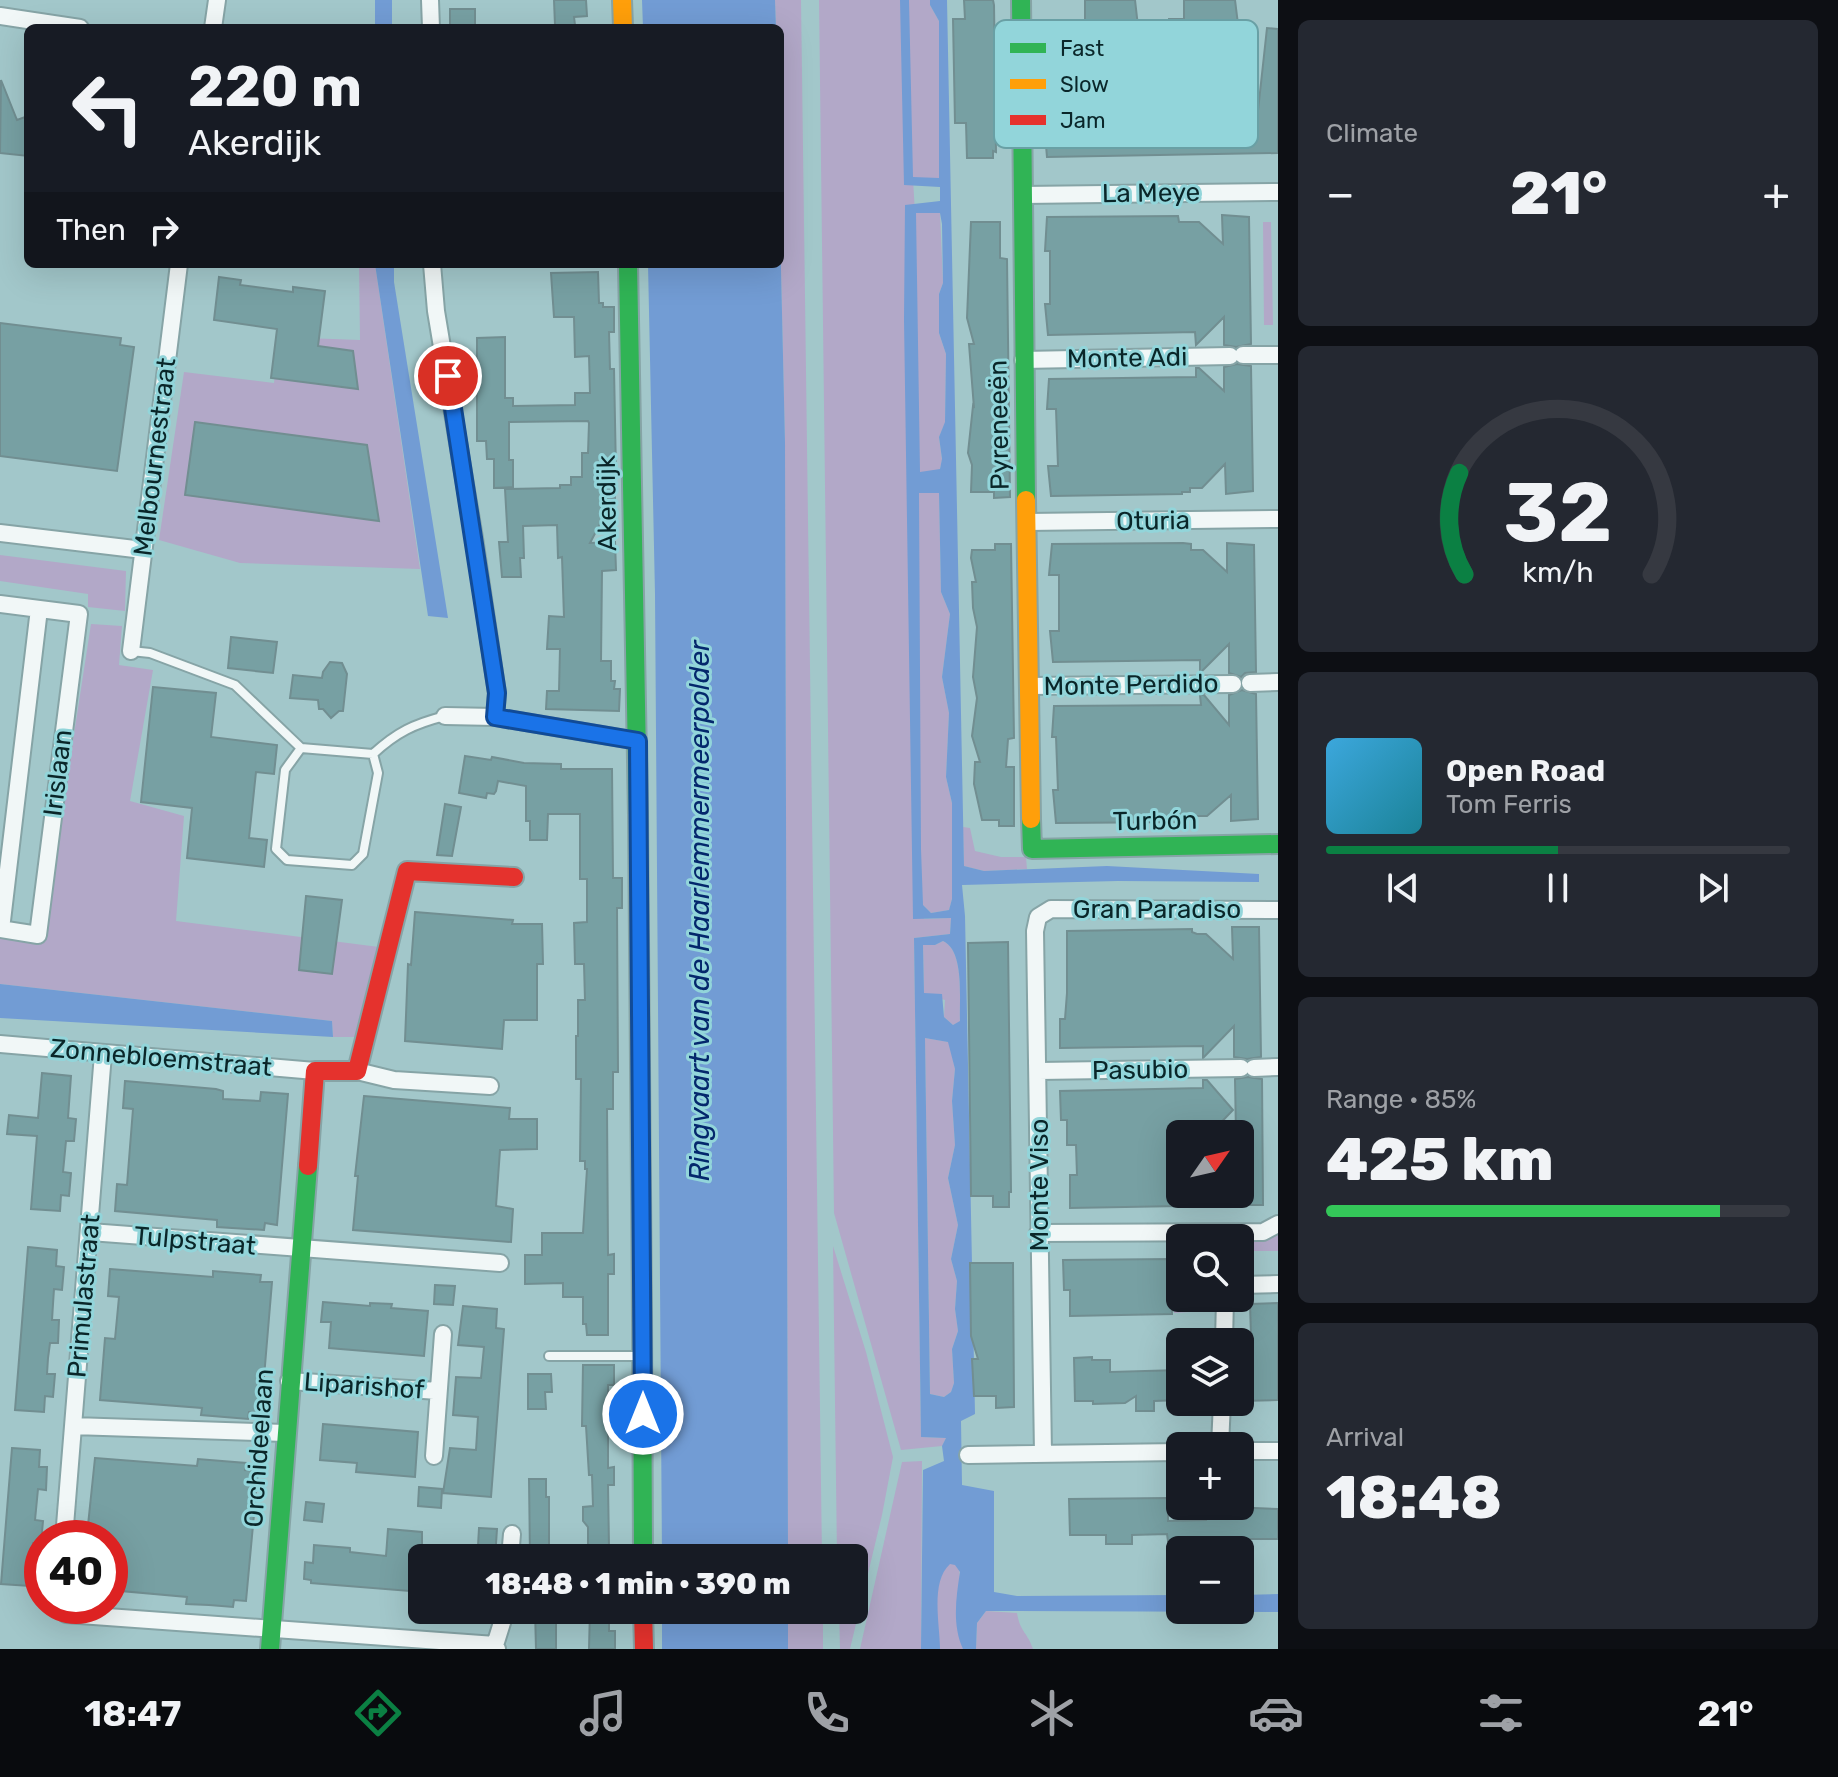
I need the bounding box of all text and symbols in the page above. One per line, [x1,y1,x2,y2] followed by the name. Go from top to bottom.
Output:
[994,20,1258,148] legend
[1060,35,1105,62] text: Fast
[188,54,362,120] text: 220 m
[56,56,160,160] icon: left
[1060,71,1109,98] text: Slow
[1060,107,1106,134] text: Jam
[1326,118,1418,149] text: Climate
[188,121,321,164] text: Akerdijk
[1510,158,1607,229] text: 21°
[1326,168,1355,220] text: −
[1763,168,1790,220] text: +
[1101,177,1201,209] street label: La Meye
[142,208,186,252] icon: right
[56,212,126,248] text: Then
[1066,341,1188,375] street label: Monte Adi
[414,342,482,410] pin
[426,354,470,398] icon: arrive
[127,356,183,558] street label: Melbournestraat
[982,360,1016,490] street label: Pyreneeën
[591,454,623,551] street label: Akerdijk
[1504,462,1612,561] text: 32
[1116,505,1190,537] street label: Oturia
[1522,555,1594,589] text: km/h
[683,639,716,1182] water label: Ringvaart van de Haarlemmermeerpolder
[1043,668,1219,702] street label: Monte Perdido
[37,728,79,818] street label: Irislaan
[1446,753,1605,789] text: Open Road
[1446,789,1572,820] text: Tom Ferris
[1112,805,1198,837] street label: Turbón
[1381,866,1425,910] icon: previous
[1536,866,1580,910] icon: pause
[1691,866,1735,910] icon: next
[1073,894,1241,925] street label: Gran Paradiso
[49,1033,273,1083] street label: Zonnebloemstraat
[1092,1054,1188,1086] street label: Pasubio
[1326,1084,1476,1115] text: Range · 85%
[1024,1119,1055,1251] street label: Monte Viso
[1166,1120,1254,1208] north arrow
[1166,1120,1254,1624] map controls
[1326,1124,1554,1195] text: 425 km
[61,1213,107,1379] street label: Primulastraat
[133,1220,257,1262] street label: Tulpstraat
[1166,1224,1254,1312] button: search
[1166,1328,1254,1416] button: layers
[303,1366,425,1406] street label: Liparishof
[238,1368,280,1528] street label: Orchideelaan
[601,1372,685,1456] position arrow
[1326,1422,1404,1453] text: Arrival
[1166,1432,1254,1520] button: +
[1326,1462,1502,1533] text: 18:48
[24,1520,128,1624] speed limit sign: 40
[1166,1536,1254,1624] button: −
[485,1566,791,1602] text: 18:48 · 1 min · 390 m
[350,1685,406,1741] icon: directions
[575,1685,631,1741] icon: music
[799,1685,855,1741] icon: phone
[1024,1685,1080,1741] icon: climate
[1248,1685,1304,1741] icon: car
[1473,1685,1529,1741] icon: filters
[84,1692,181,1735] text: 18:47
[1698,1692,1754,1735] text: 21°

